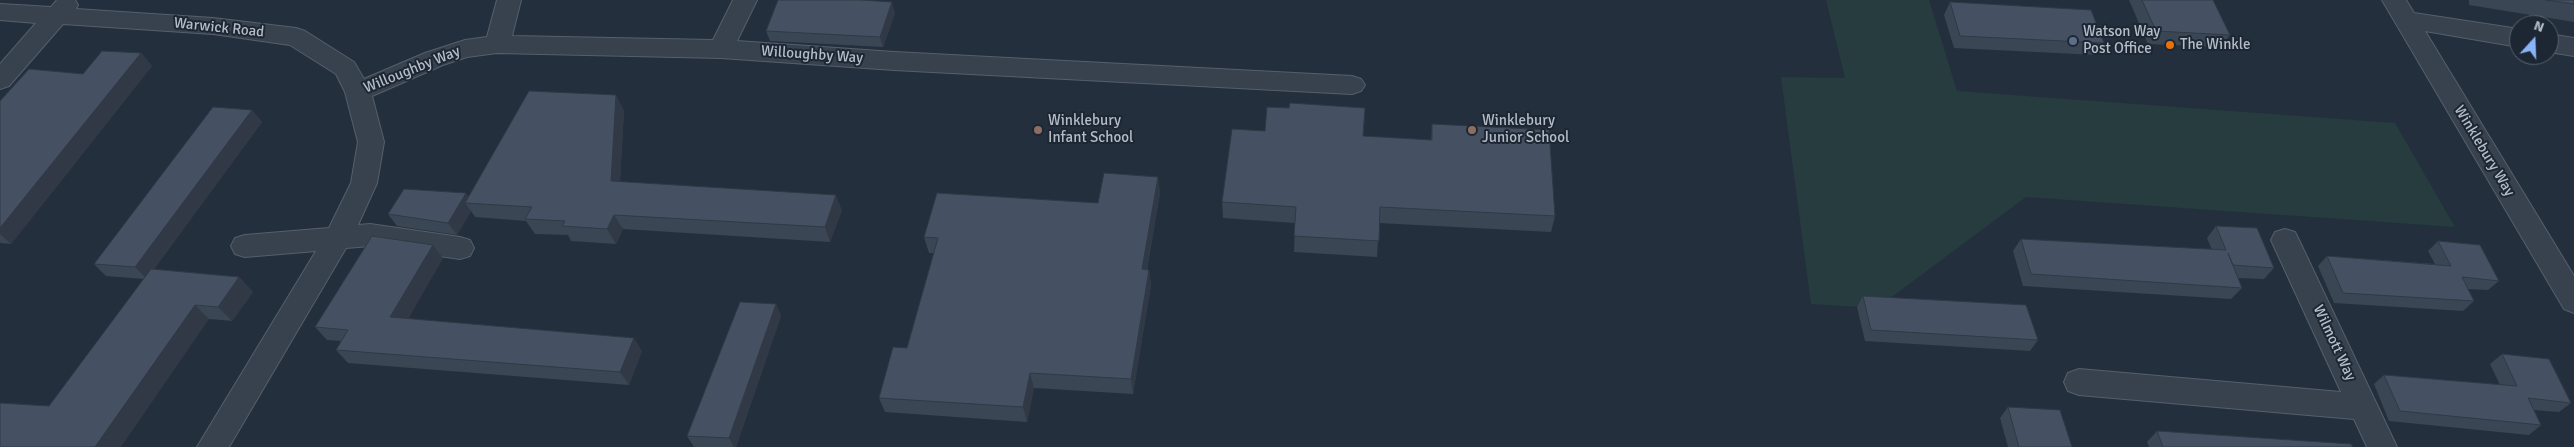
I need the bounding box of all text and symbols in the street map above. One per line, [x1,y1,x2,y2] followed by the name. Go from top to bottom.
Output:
[173,14,265,42] street label: Warwick Road
[2509,15,2559,65] north arrow
[2531,17,2546,36] text: N
[2083,23,2160,58] place label: Watson Way Post Office
[2067,35,2079,47] marker: Watson Way Post Office
[2180,36,2250,54] place label: The Winkle
[2164,39,2176,51] marker: The Winkle
[760,42,864,68] street label: Willoughby Way
[361,43,463,97] street label: Willoughby Way
[2450,102,2518,200] street label: Winklebury Way
[1048,112,1134,147] place label: Winklebury Infant School
[1482,112,1569,147] place label: Winklebury Junior School
[1032,124,1044,136] marker: Winklebury Infant School
[1466,124,1478,136] marker: Winklebury Junior School
[2309,302,2359,384] street label: Wilmott Way

